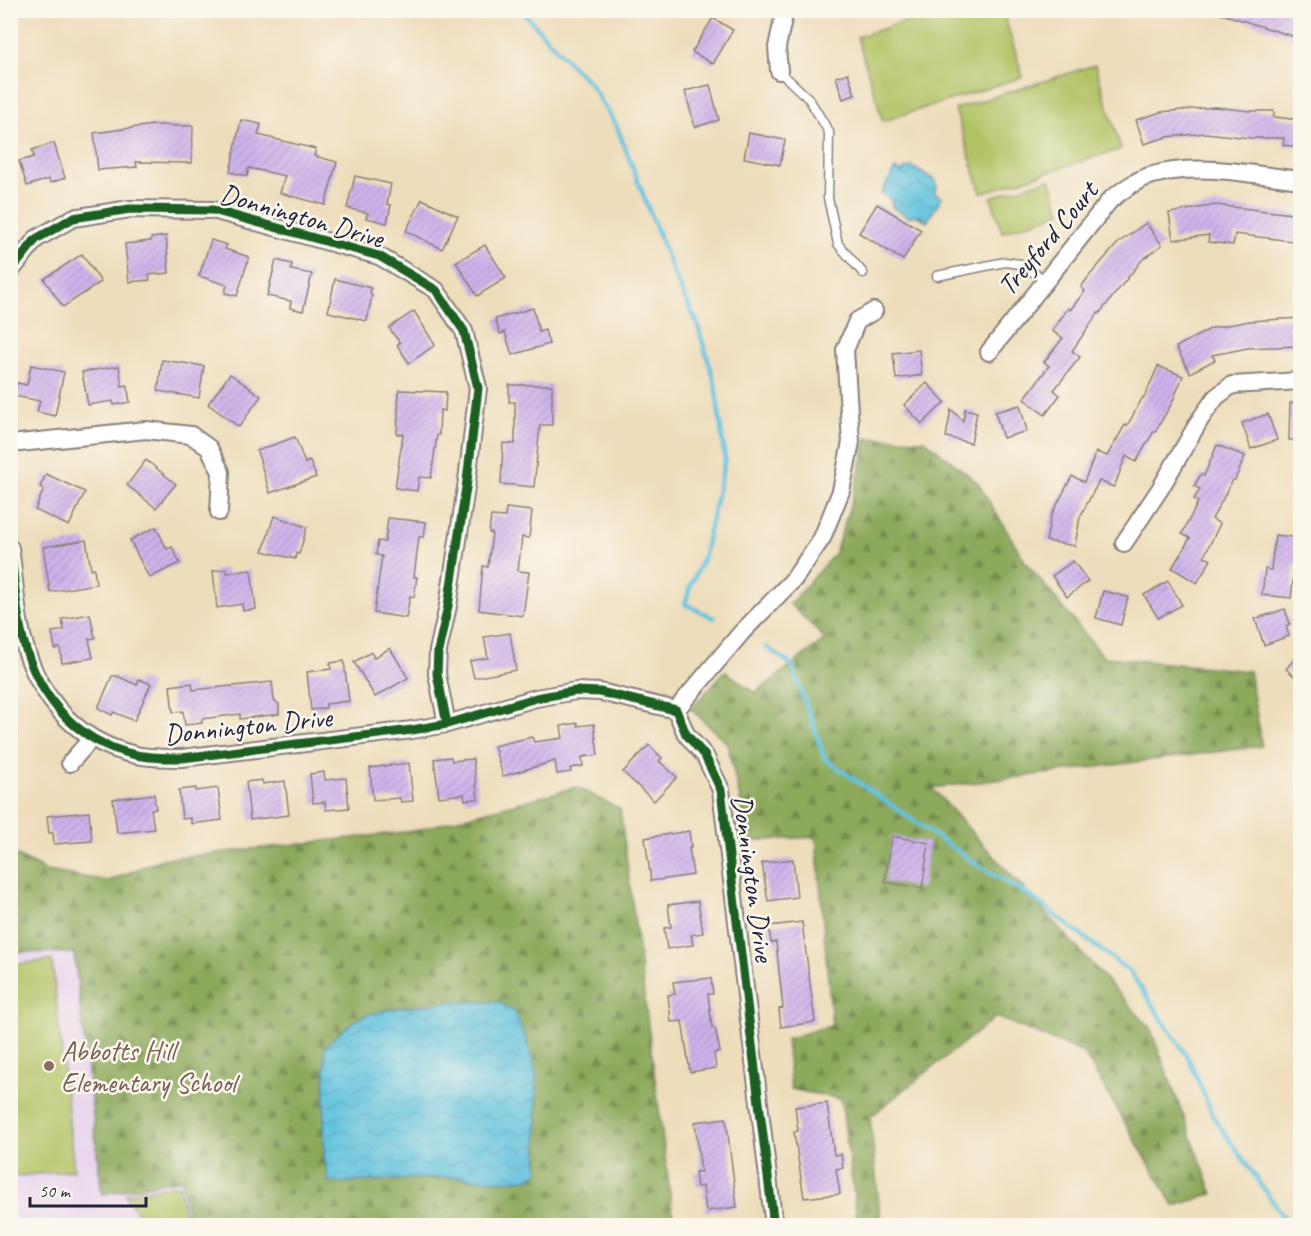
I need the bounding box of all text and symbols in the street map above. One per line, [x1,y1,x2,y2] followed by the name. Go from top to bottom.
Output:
[990,172,1107,302] street label: Treyford Court
[216,175,389,256] street label: Donnington Drive
[163,699,335,752] street label: Donnington Drive
[724,792,783,966] street label: Donnington Drive
[61,1033,241,1100] place label: Abbotts Hill Elementary School
[42,1059,56,1073] marker: Abbotts Hill Elementary School
[30,1170,146,1208] scale bar
[39,1180,72,1202] text: 50 m

